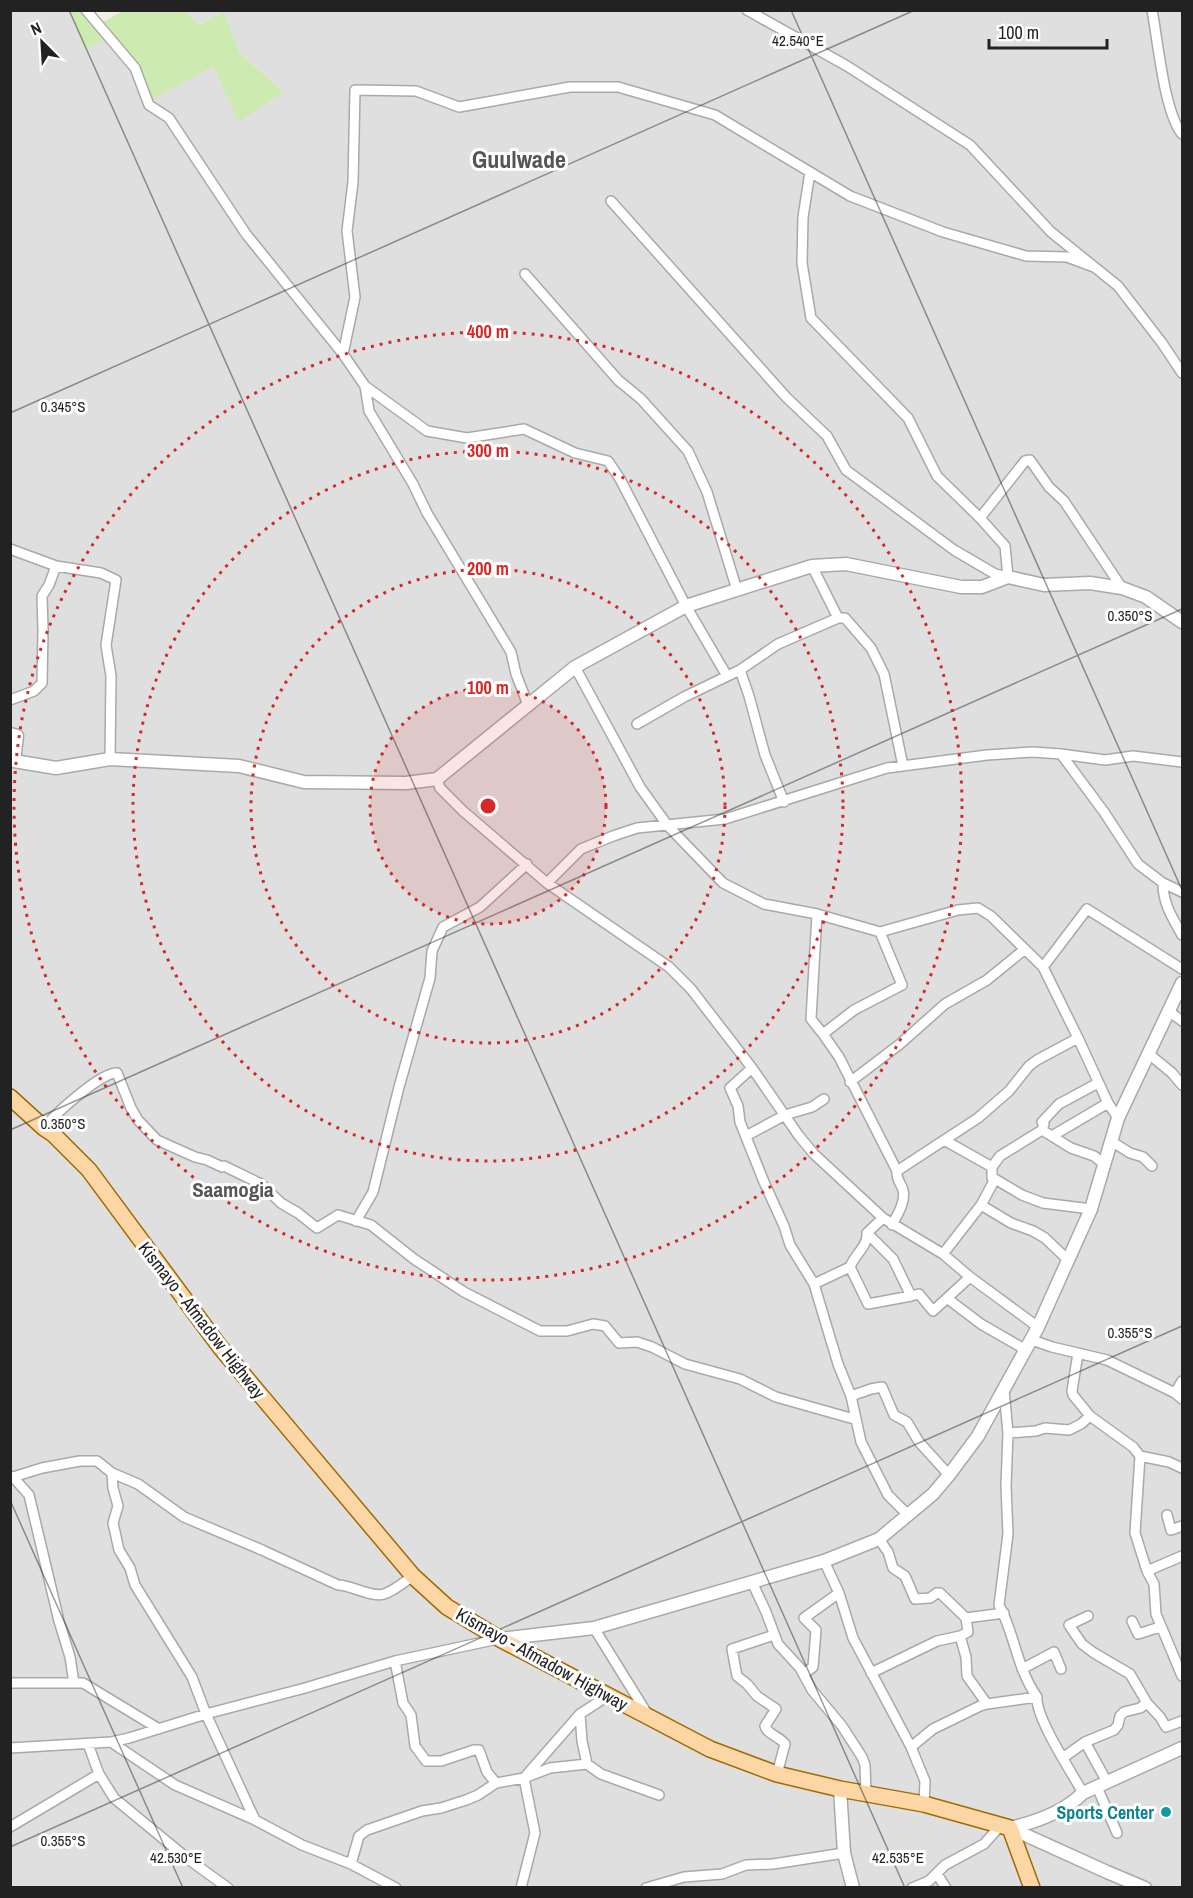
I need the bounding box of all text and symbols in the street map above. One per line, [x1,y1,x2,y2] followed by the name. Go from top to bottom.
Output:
[12,12,72,72] north arrow
[989,12,1108,50] scale bar
[27,16,45,40] text: N
[998,20,1039,45] text: 100 m
[772,30,824,51] text: 42.540°E
[472,143,566,175] district label: Guulwade
[467,319,509,344] text: 400 m
[41,396,86,417] text: 0.345°S
[467,438,509,463] text: 300 m
[467,556,509,581] text: 200 m
[1108,605,1153,626] text: 0.350°S
[467,675,509,700] text: 100 m
[478,796,498,816] centre of rings
[41,1113,86,1134] text: 0.350°S
[192,1175,274,1204] district label: Saamogia
[133,1236,272,1404] street label: Kismayo - Afmadow Highway
[1108,1322,1153,1343] text: 0.355°S
[452,1601,633,1717] street label: Kismayo - Afmadow Highway
[1056,1800,1154,1825] place label: Sports Center
[1159,1805,1173,1819] marker: Sports Center
[41,1830,86,1851] text: 0.355°S
[150,1847,202,1868] text: 42.530°E
[872,1847,924,1868] text: 42.535°E

